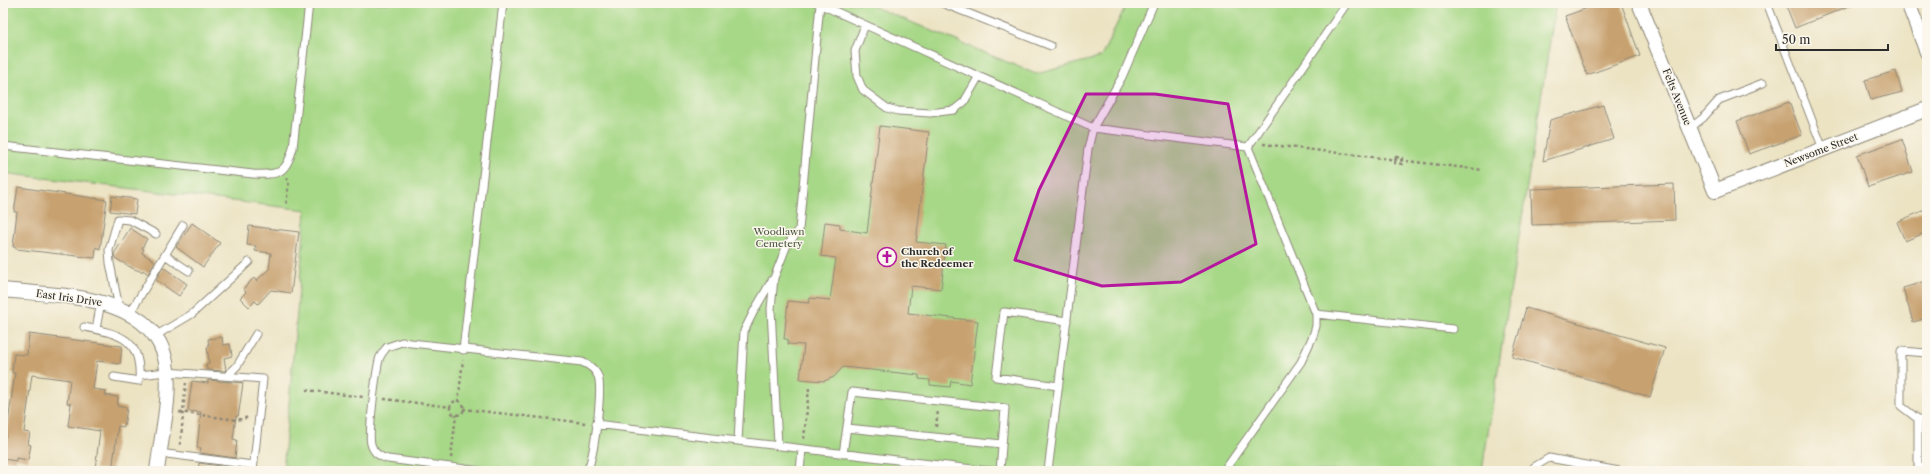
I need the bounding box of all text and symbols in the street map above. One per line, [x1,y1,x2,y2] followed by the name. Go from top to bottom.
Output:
[1776,26,1888,52] scale bar
[1782,32,1811,47] text: 50 m
[1660,67,1694,128] street label: Felts Avenue
[1782,130,1860,170] street label: Newsome Street
[753,225,805,250] park label: Woodlawn Cemetery
[901,245,974,270] place label: Church of the Redeemer
[876,246,898,268] church icon: Church of the Redeemer
[35,287,103,309] street label: East Iris Drive

